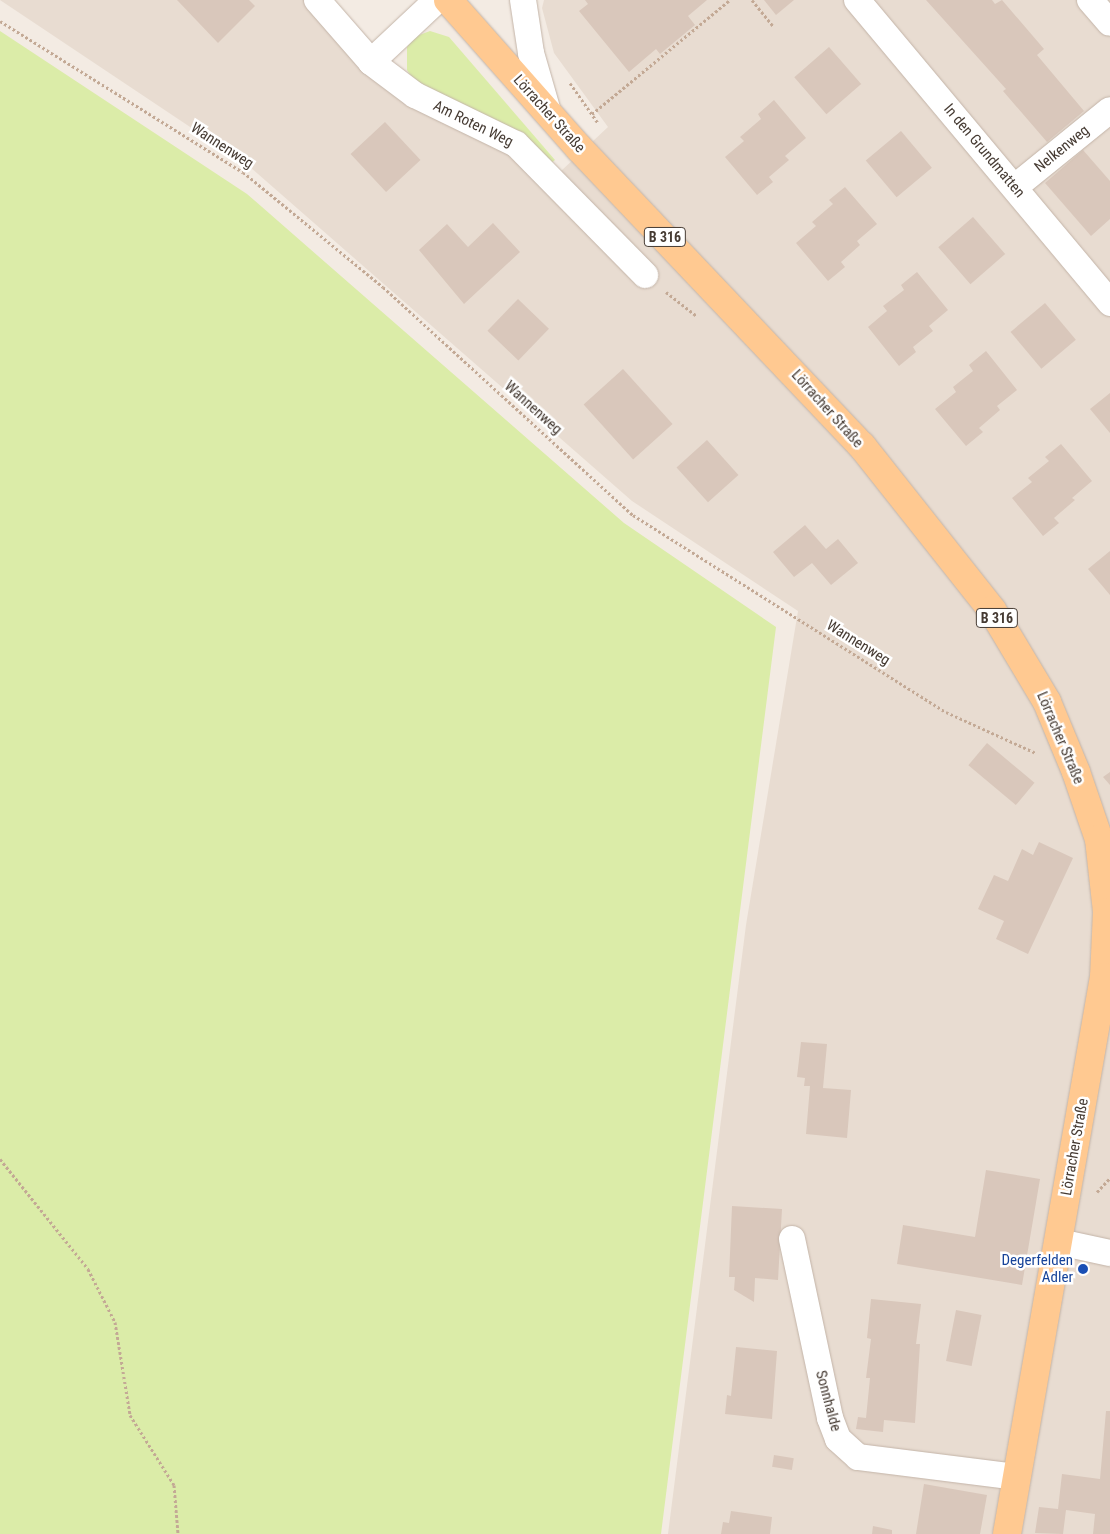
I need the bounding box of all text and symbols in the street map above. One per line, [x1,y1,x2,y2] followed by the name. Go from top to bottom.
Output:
[509,71,589,157] street label: Lörracher Straße
[430,97,516,151] street label: Am Roten Weg
[940,101,1028,201] street label: In den Grundmatten
[187,119,257,173] street label: Wannenweg
[1031,122,1093,176] street label: Nelkenweg
[644,226,686,248] road number: B 316
[787,366,867,452] street label: Lörracher Straße
[500,377,566,439] street label: Wannenweg
[976,606,1018,630] road number: B 316
[823,616,893,670] street label: Wannenweg
[1032,689,1088,787] street label: Lörracher Straße
[1058,1097,1092,1197] street label: Lörracher Straße
[1002,1251,1073,1286] place label: Degerfelden Adler
[1077,1263,1089,1275] marker: Degerfelden Adler
[811,1369,845,1433] street label: Sonnhalde

